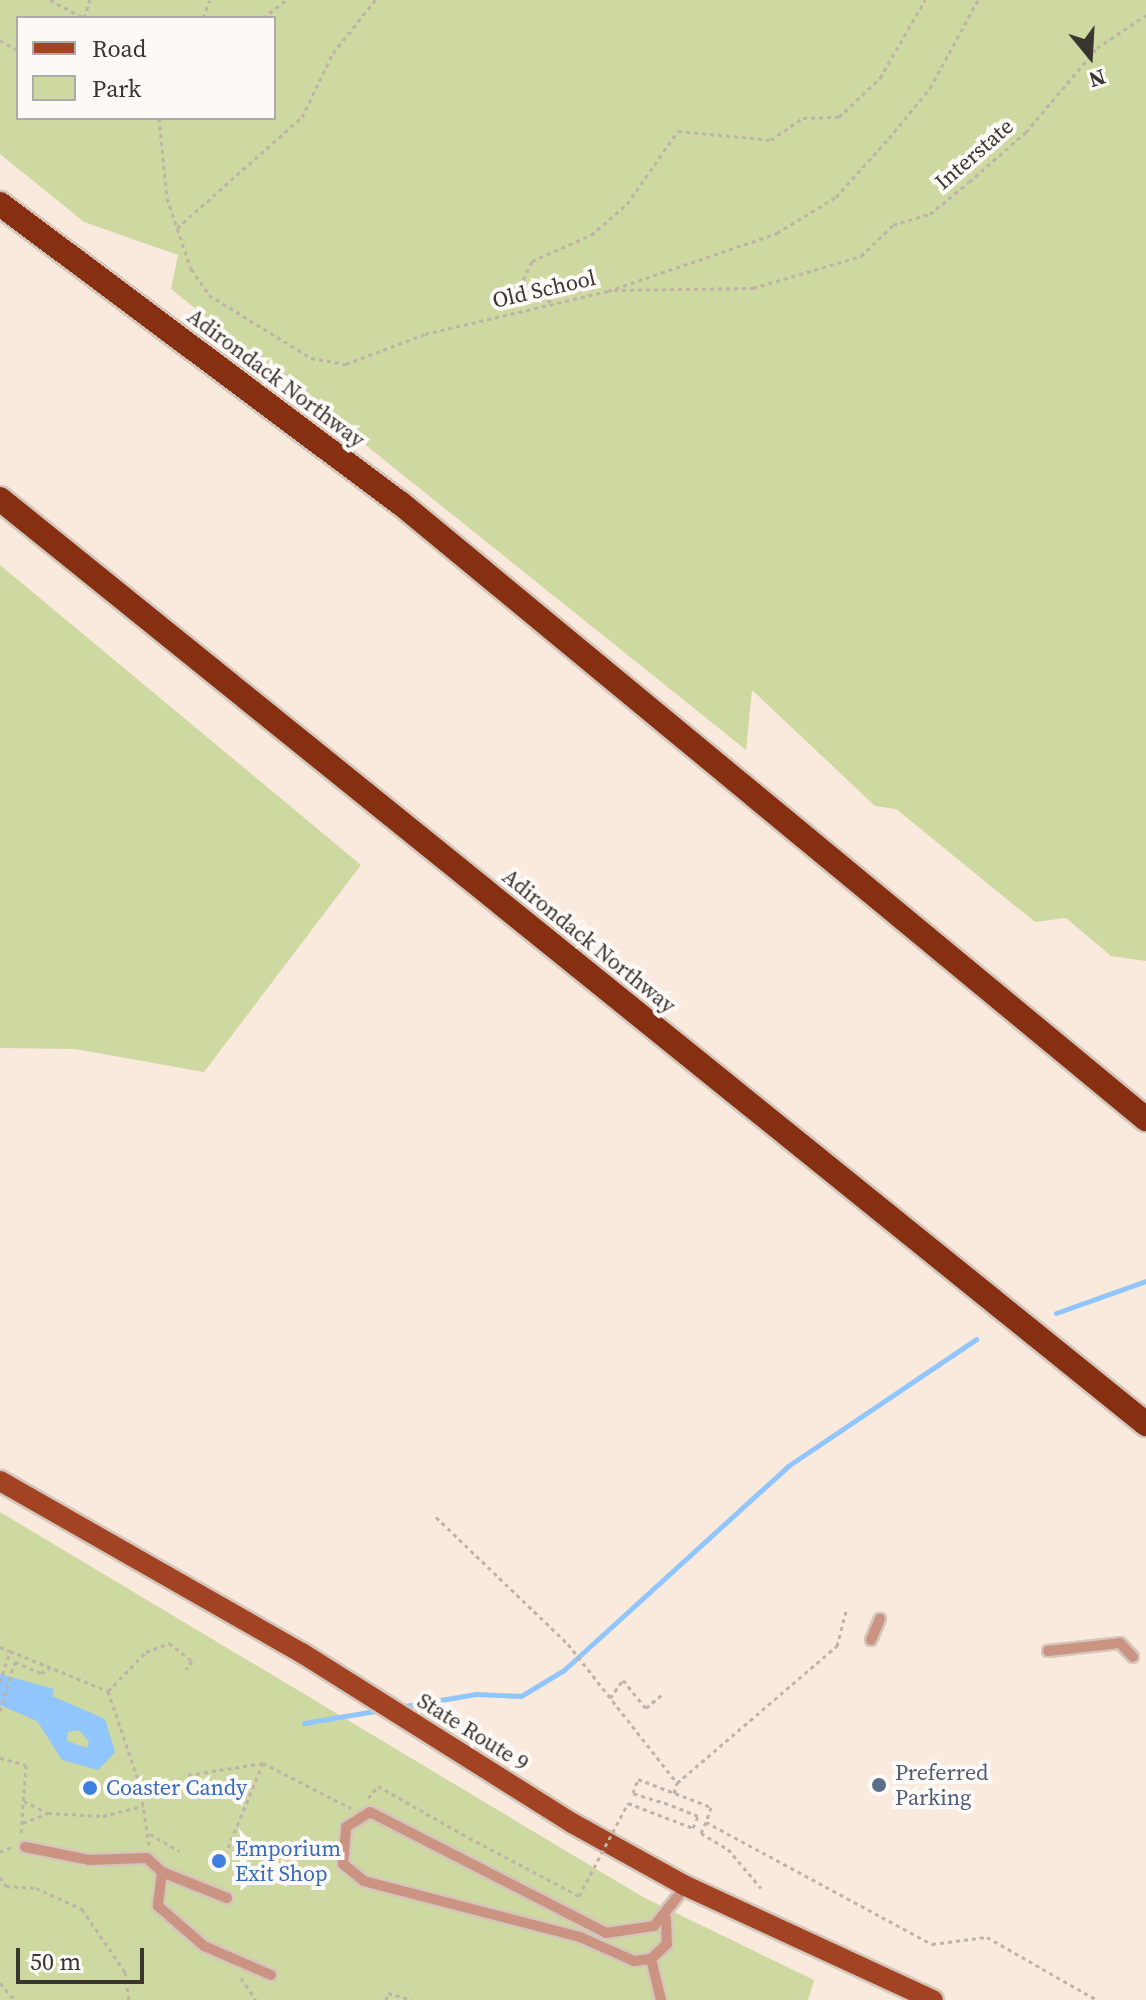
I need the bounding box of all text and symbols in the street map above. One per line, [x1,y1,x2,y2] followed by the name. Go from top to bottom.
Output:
[16,16,276,120] legend
[1050,16,1130,96] north arrow
[92,32,146,65] text: Road
[1085,62,1110,96] text: N
[92,72,141,105] text: Park
[929,113,1019,195] street label: Interstate
[490,264,598,314] street label: Old School
[182,303,370,453] street label: Adirondack Northway
[497,863,681,1019] street label: Adirondack Northway
[413,1687,533,1777] street label: State Route 9
[895,1759,989,1810] place label: Preferred Parking
[106,1775,247,1801] place label: Coaster Candy
[870,1776,888,1794] marker: Preferred Parking
[81,1779,99,1797] marker: Coaster Candy
[235,1835,341,1886] place label: Emporium Exit Shop
[210,1852,228,1870] marker: Emporium Exit Shop
[20,1932,148,1982] scale bar
[30,1945,81,1978] text: 50 m

